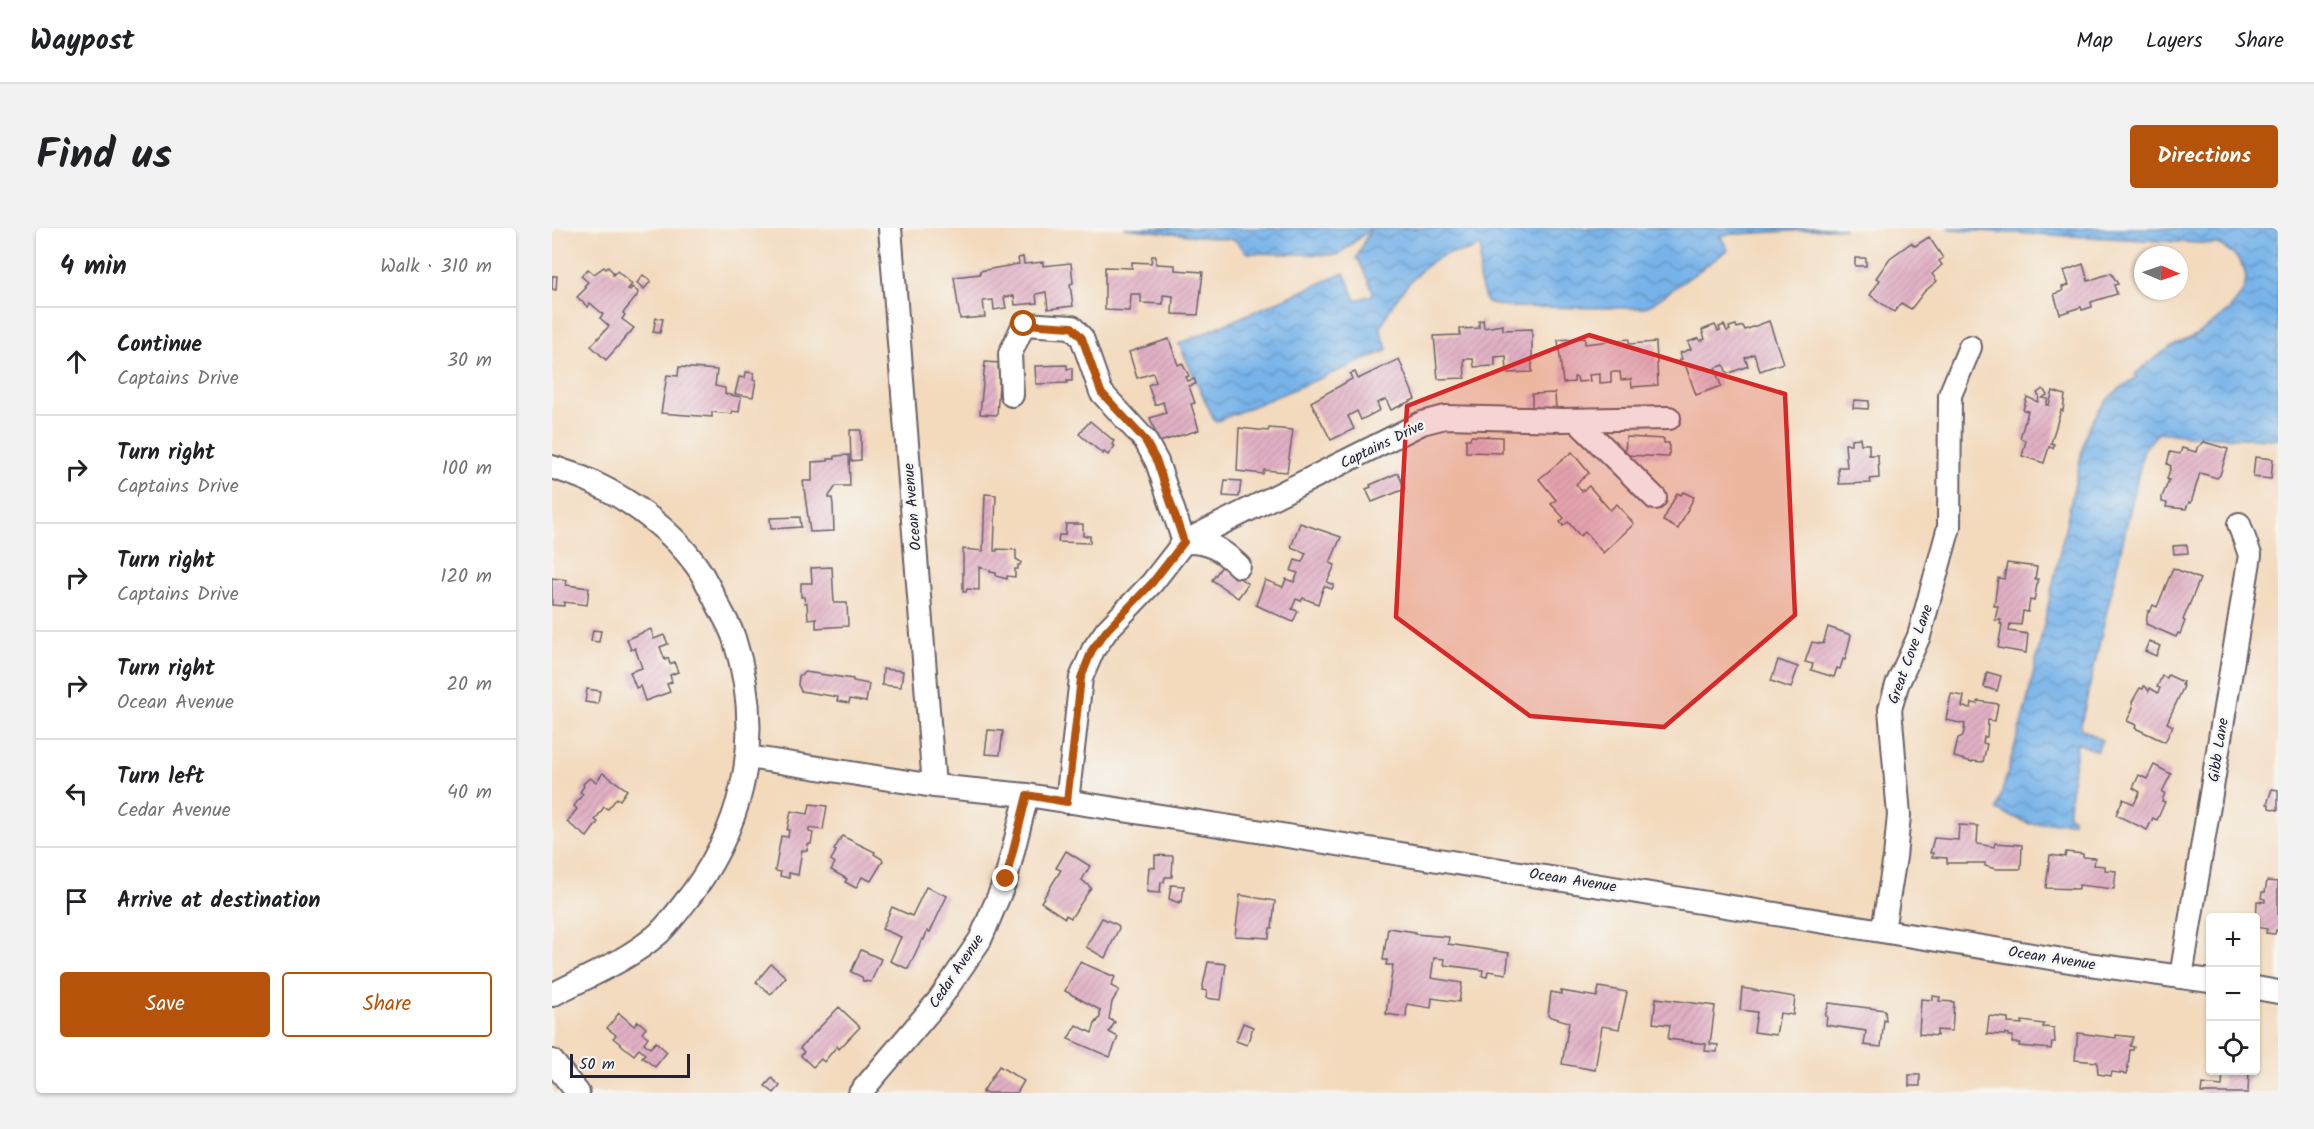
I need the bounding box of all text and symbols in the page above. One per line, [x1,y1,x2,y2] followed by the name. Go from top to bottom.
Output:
[30,19,134,64] text: Waypost
[2076,25,2113,58] text: Map
[2146,25,2202,58] text: Layers
[2235,25,2284,58] text: Share
[36,123,172,190] text: Find us
[2130,125,2278,188] button: Directions
[60,246,127,288] text: 4 min
[2134,246,2188,300] north arrow
[380,251,492,283] text: Walk · 310 m
[1010,310,1036,336] route start
[117,328,202,363] text: Continue
[60,345,93,378] icon: ahead
[447,345,492,377] text: 30 m
[117,363,239,395] text: Captains Drive
[1336,414,1429,476] street label: Captains Drive
[117,436,215,471] text: Turn right
[60,453,93,486] icon: right
[442,453,492,485] text: 100 m
[897,462,929,552] street label: Ocean Avenue
[117,471,239,503] text: Captains Drive
[117,544,215,579] text: Turn right
[60,561,93,594] icon: right
[440,561,492,593] text: 120 m
[117,579,239,611] text: Captains Drive
[1882,601,1940,708] street label: Great Cove Lane
[117,652,215,687] text: Turn right
[60,669,93,702] icon: right
[446,669,492,701] text: 20 m
[117,687,234,719] text: Ocean Avenue
[2202,716,2236,784] street label: Gibb Lane
[117,760,204,795] text: Turn left
[60,777,93,810] icon: left
[447,777,492,809] text: 40 m
[117,795,231,827] text: Cedar Avenue
[1528,862,1618,900] street label: Ocean Avenue
[992,865,1018,891] route end
[117,884,320,919] text: Arrive at destination
[60,885,93,918] icon: arrive
[2206,913,2260,1075] map controls
[2206,913,2260,967] button: +
[923,929,991,1014] street label: Cedar Avenue
[2007,940,2097,978] street label: Ocean Avenue
[2206,967,2260,1021] button: −
[60,972,270,1037] button: Save
[282,972,492,1037] button: Share
[2206,1021,2260,1075] button: locate
[570,1051,690,1078] scale bar
[579,1052,615,1077] text: 50 m

